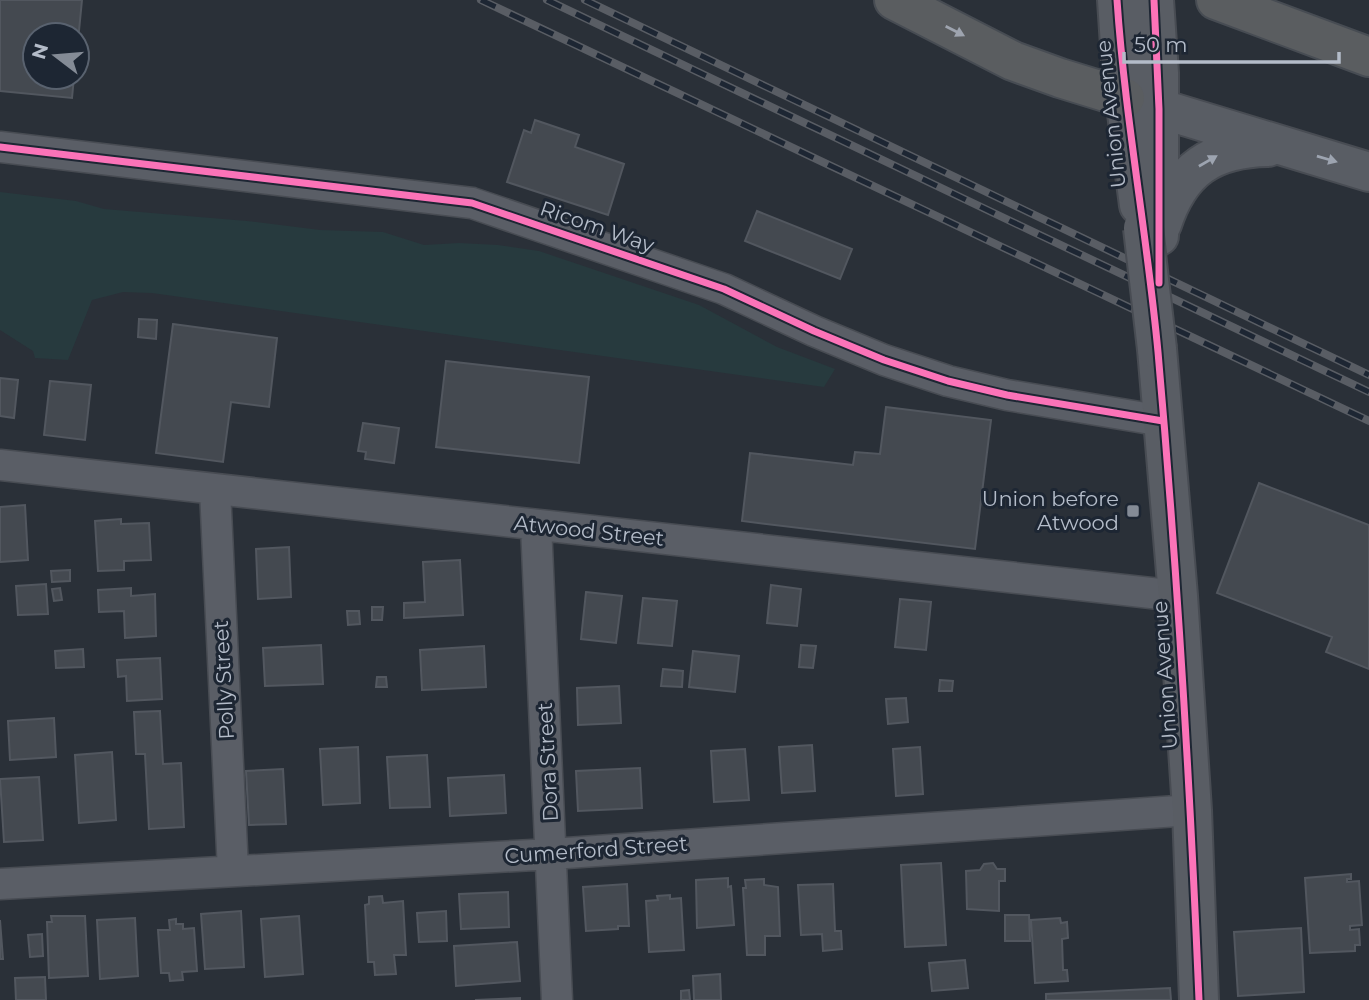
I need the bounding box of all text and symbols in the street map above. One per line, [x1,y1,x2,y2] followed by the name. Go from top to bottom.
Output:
[21,21,91,91] north arrow
[1124,21,1339,65] scale bar
[945,25,965,37] one-way arrow
[1134,32,1188,57] text: 50 m
[1090,39,1131,189] street label: Union Avenue
[27,41,53,62] text: N
[1199,155,1218,167] one-way arrow
[1317,155,1338,165] one-way arrow
[537,195,658,258] street label: Ricom Way
[982,486,1119,535] place label: Union before Atwood
[1125,503,1141,519] marker: Union before Atwood
[513,510,665,551] street label: Atwood Street
[1147,600,1182,750] street label: Union Avenue
[208,620,239,740] street label: Polly Street
[532,702,563,822] street label: Dora Street
[504,831,688,868] street label: Cumerford Street

